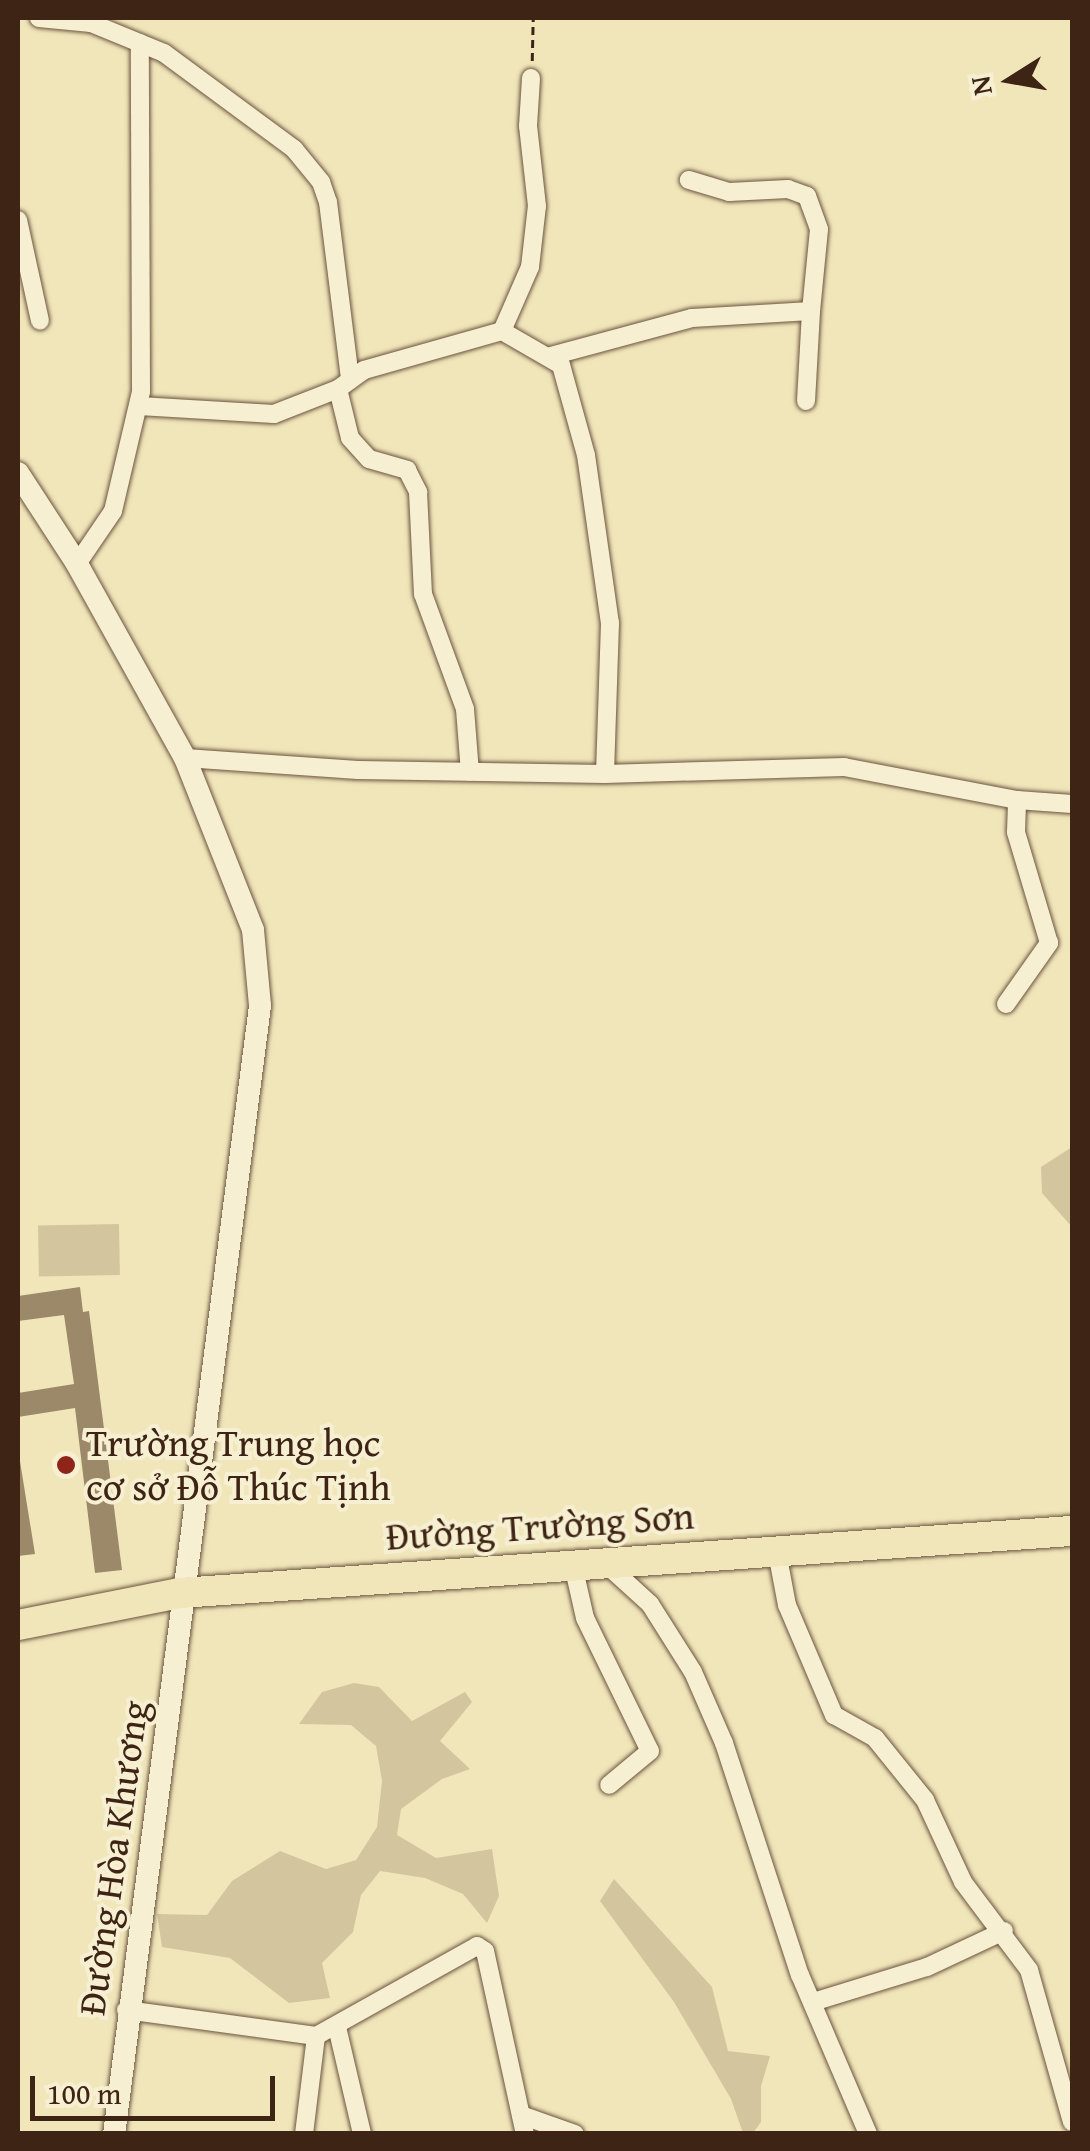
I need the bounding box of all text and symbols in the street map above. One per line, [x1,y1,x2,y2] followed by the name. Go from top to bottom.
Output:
[960,30,1060,130] north arrow
[958,73,1002,99] text: N
[86,1420,391,1510] place label: Trường Trung học cơ sở Đỗ Thúc Tịnh
[55,1454,77,1476] marker: Trường Trung học cơ sở Đỗ Thúc Tịnh
[385,1492,695,1560] street label: Đường Trường Sơn
[68,1698,158,2018] street label: Đường Hòa Khương
[35,2056,280,2118] scale bar
[47,2071,121,2115] text: 100 m

